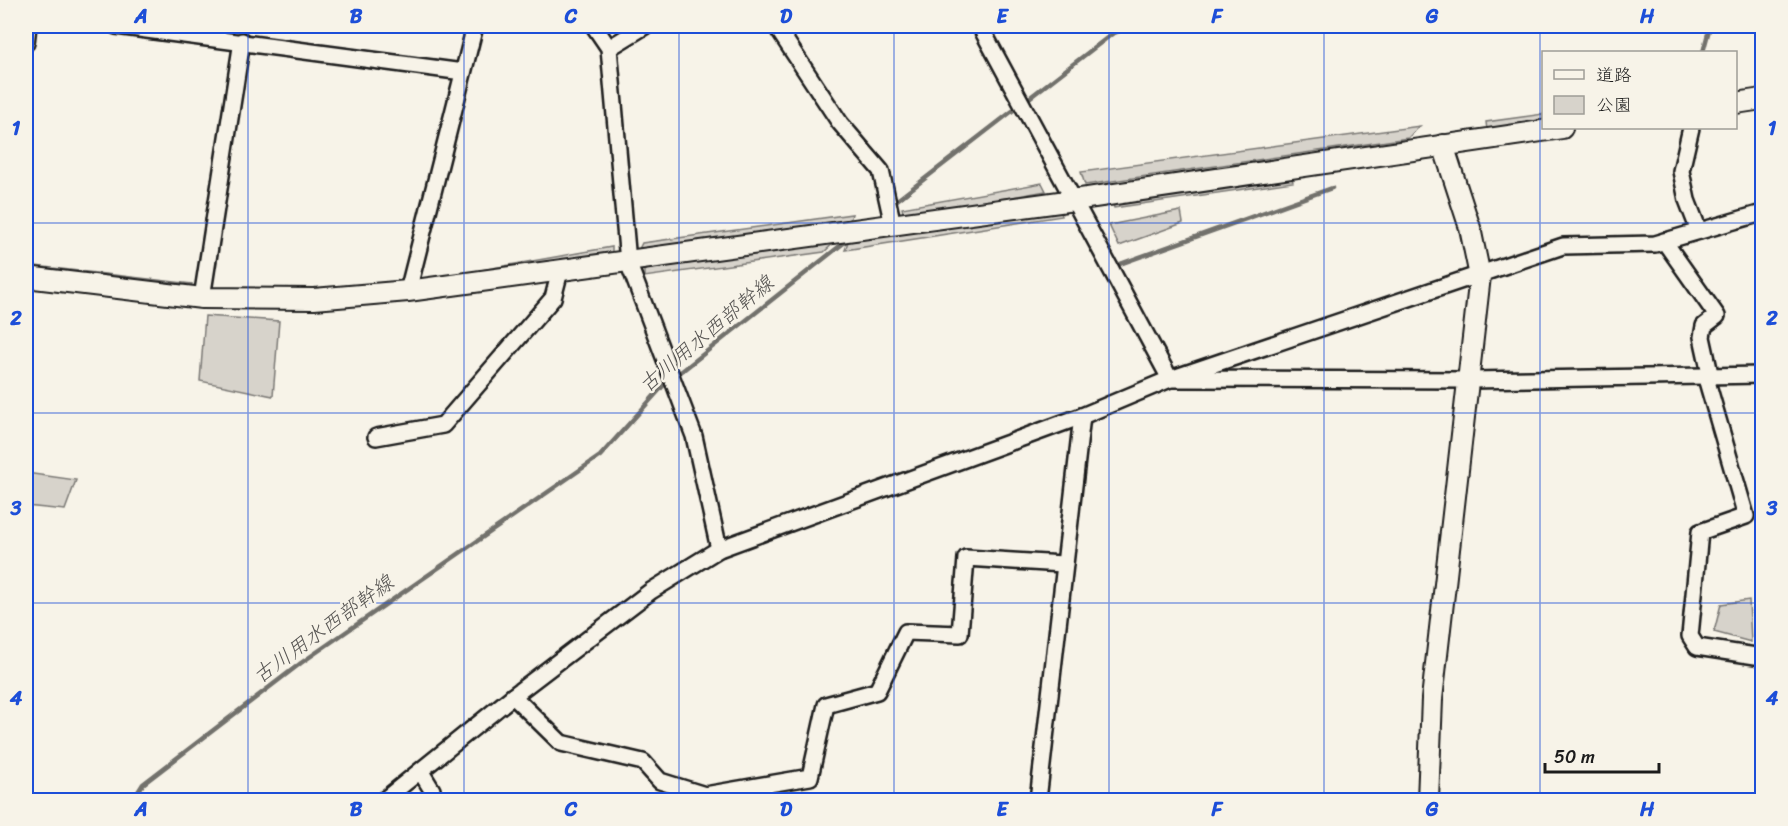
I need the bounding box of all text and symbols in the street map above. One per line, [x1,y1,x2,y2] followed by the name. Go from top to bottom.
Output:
[133,0,148,34] text: A
[350,0,363,34] text: B
[564,0,578,34] text: C
[780,0,793,34] text: D
[996,0,1009,34] text: E
[1211,0,1224,34] text: F
[1425,0,1439,34] text: G
[1639,0,1655,34] text: H
[1542,51,1737,129] legend
[1596,59,1632,91] text: 道路
[1596,89,1632,121] text: 公園
[12,111,21,146] text: 1
[1768,111,1777,146] text: 1
[629,265,783,403] water label: 古川用水西部幹線
[9,301,22,336] text: 2
[1765,301,1778,336] text: 2
[10,491,22,526] text: 3
[1766,491,1778,526] text: 3
[244,564,403,694] water label: 古川用水西部幹線
[9,681,23,716] text: 4
[1765,681,1779,716] text: 4
[1545,736,1659,774] scale bar
[1554,741,1595,773] text: 50 m
[133,792,148,826] text: A
[350,792,363,826] text: B
[564,792,578,826] text: C
[780,792,793,826] text: D
[996,792,1009,826] text: E
[1211,792,1224,826] text: F
[1425,792,1439,826] text: G
[1639,792,1655,826] text: H

